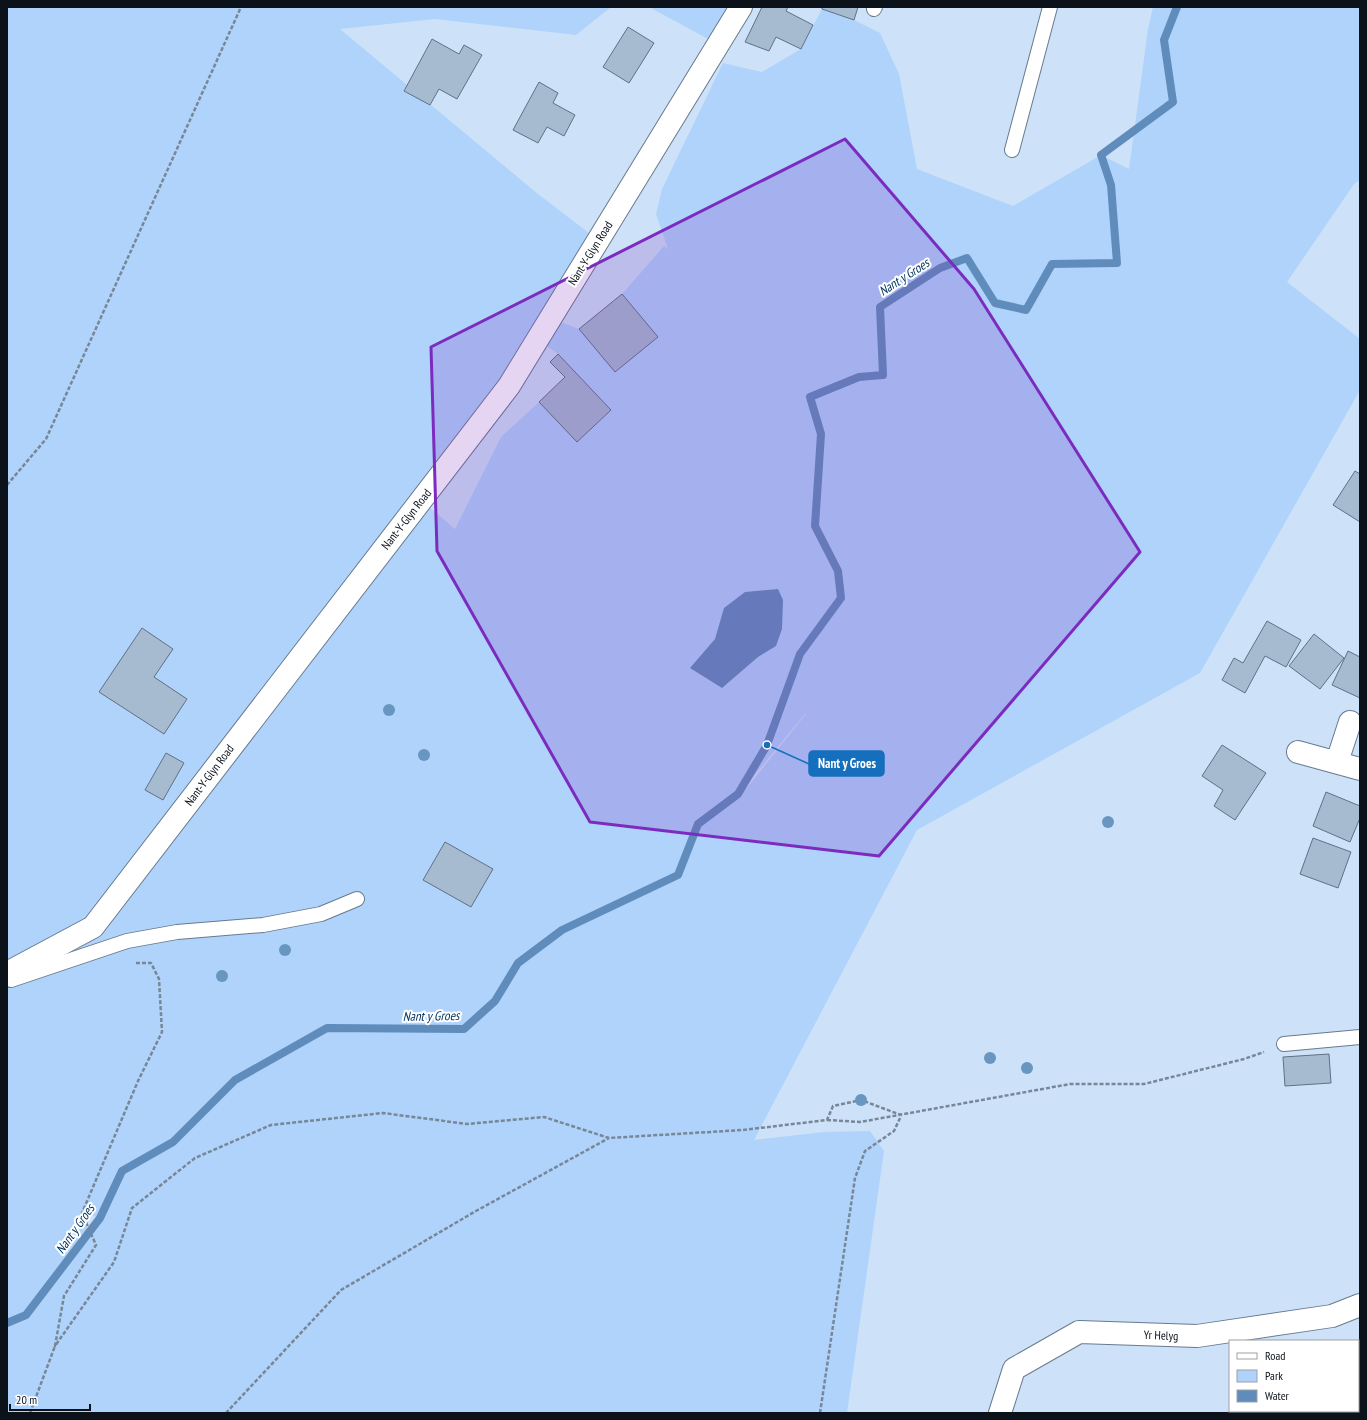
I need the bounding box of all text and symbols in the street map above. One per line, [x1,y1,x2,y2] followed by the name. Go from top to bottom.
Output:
[564,218,616,288] street label: Nant-Y-Glyn Road
[876,254,934,300] water label: Nant y Groes
[378,486,434,552] street label: Nant-Y-Glyn Road
[181,741,237,809] street label: Nant-Y-Glyn Road
[809,751,884,776] callout: Nant y Groes
[818,755,876,772] text: Nant y Groes
[402,1007,461,1025] water label: Nant y Groes
[52,1200,99,1257] water label: Nant y Groes
[1144,1327,1178,1343] street label: Yr Helyg
[1229,1340,1359,1412] legend
[1265,1348,1285,1363] text: Road
[1265,1368,1283,1383] text: Park
[10,1386,90,1412] scale bar
[1265,1388,1290,1403] text: Water
[16,1392,37,1407] text: 20 m

